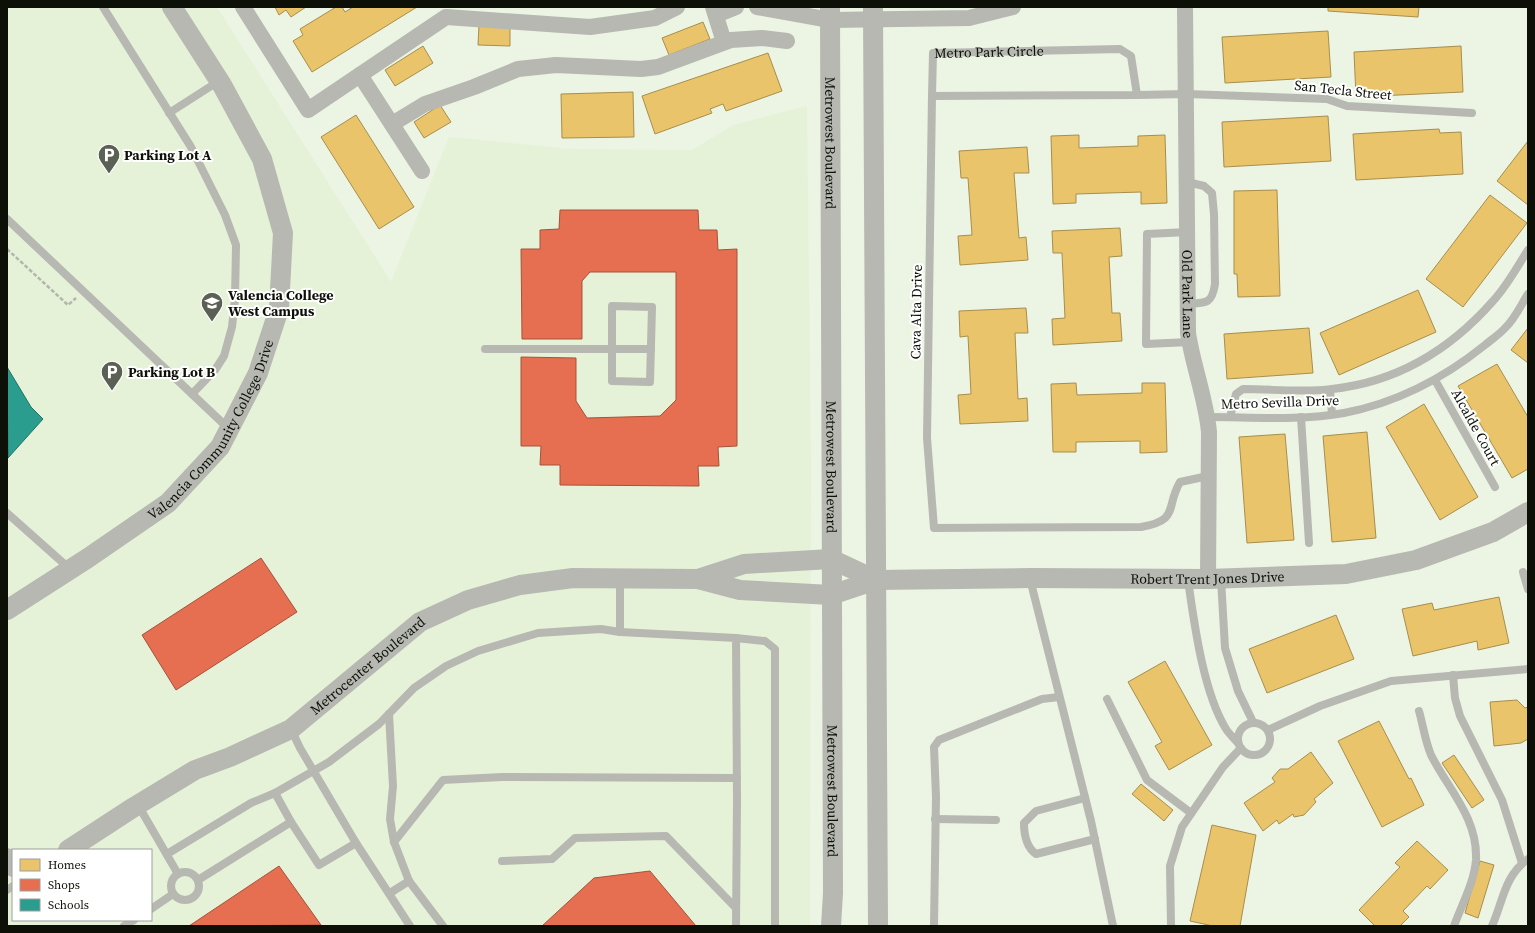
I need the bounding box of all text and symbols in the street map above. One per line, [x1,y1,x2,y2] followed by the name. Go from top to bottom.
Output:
[934,41,1044,63] street label: Metro Park Circle
[1293,75,1393,105] street label: San Tecla Street
[820,77,841,209] street label: Metrowest Boulevard
[96,142,122,175] parking icon: Parking Lot A
[124,145,212,165] place label: Parking Lot A
[1177,250,1199,340] street label: Old Park Lane
[905,264,927,360] street label: Cava Alta Drive
[228,285,334,321] place label: Valencia College West Campus
[199,290,225,323] school or university icon: Valencia College West Campus
[143,337,278,524] street label: Valencia Community College Drive
[99,359,125,392] parking icon: Parking Lot B
[128,362,215,382] place label: Parking Lot B
[1447,385,1506,470] street label: Alcalde Court
[1220,390,1340,414] street label: Metro Sevilla Drive
[821,401,842,533] street label: Metrowest Boulevard
[1130,566,1285,589] street label: Robert Trent Jones Drive
[306,612,429,719] street label: Metrocenter Boulevard
[822,725,843,857] street label: Metrowest Boulevard
[12,849,152,921] legend
[48,857,86,873] text: Homes
[48,877,80,893] text: Shops
[48,897,89,913] text: Schools

